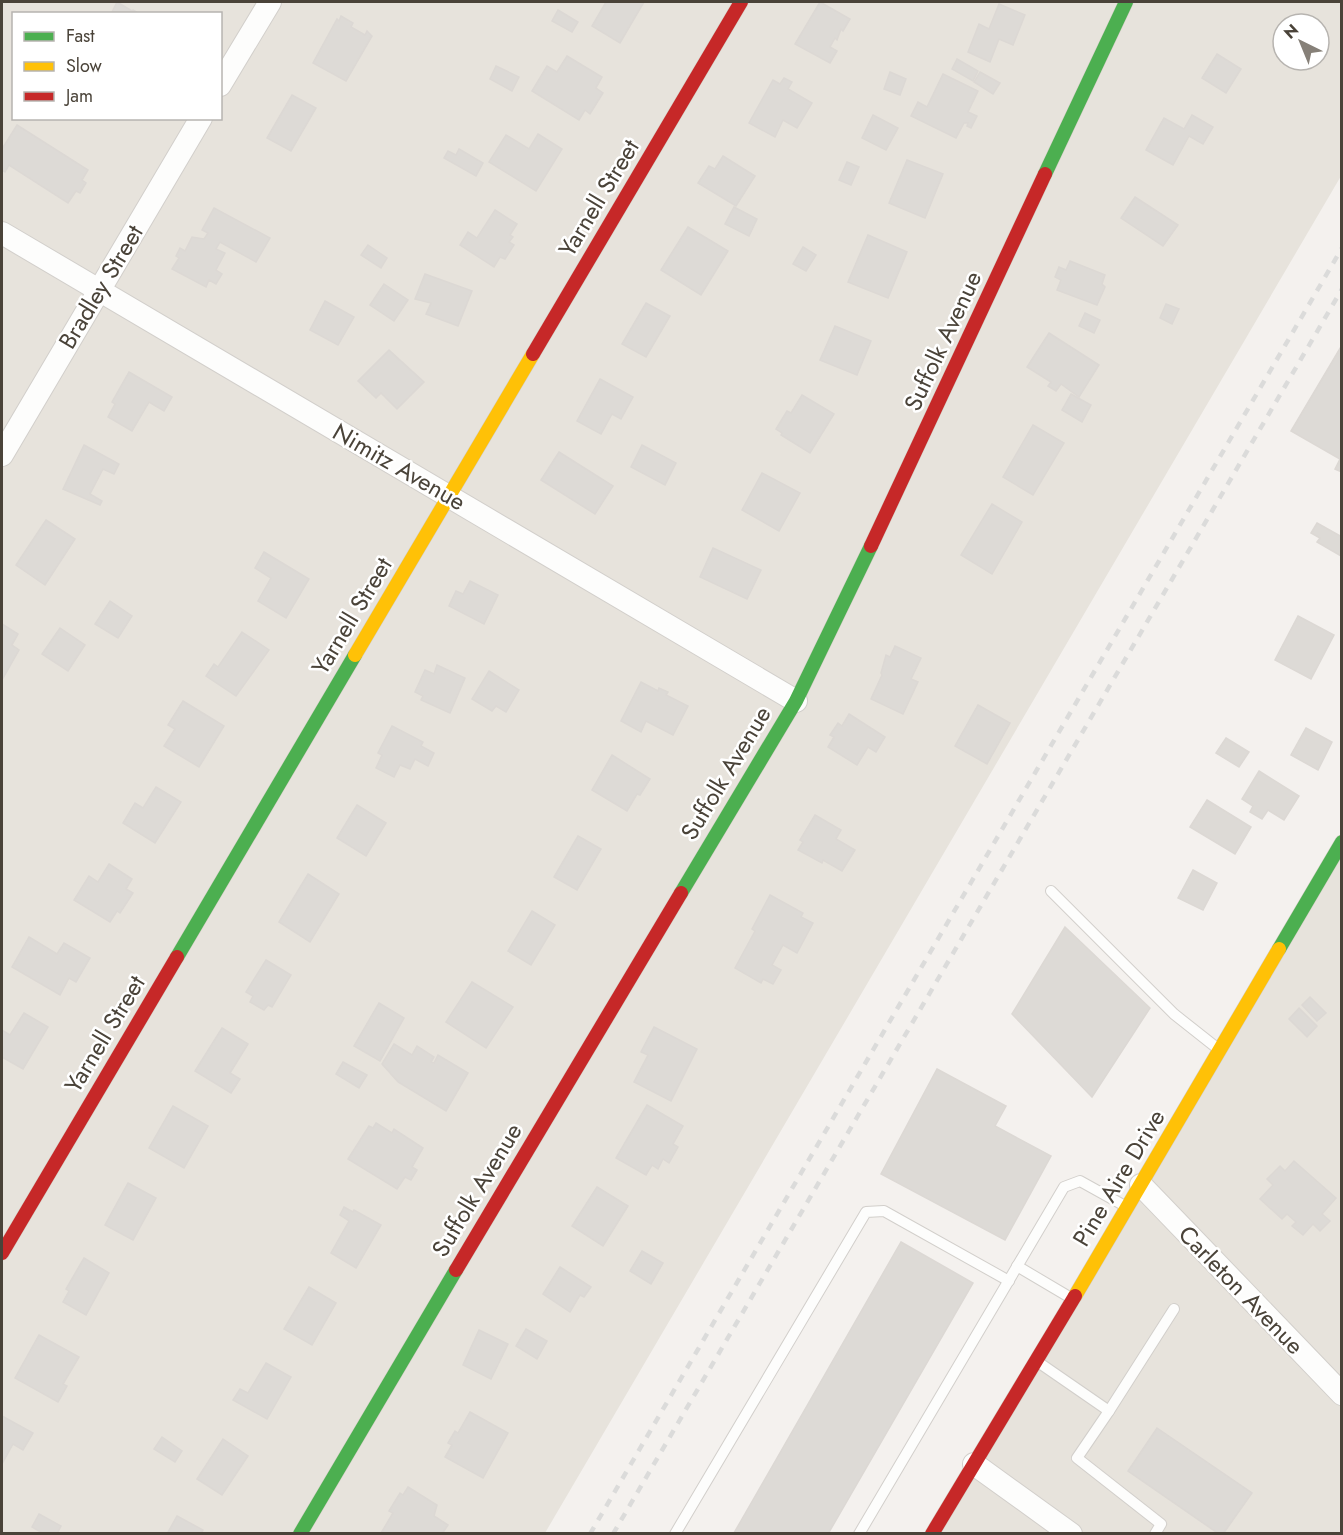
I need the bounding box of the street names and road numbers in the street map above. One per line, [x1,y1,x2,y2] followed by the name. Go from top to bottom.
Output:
[550,132,648,263] street label: Yarnell Street
[50,218,152,356] street label: Bradley Street
[895,265,990,416] street label: Suffolk Avenue
[326,414,472,519] street label: Nimitz Avenue
[303,550,401,681] street label: Yarnell Street
[672,699,779,846] street label: Suffolk Avenue
[56,968,154,1099] street label: Yarnell Street
[1064,1103,1173,1253] street label: Pine Aire Drive
[423,1116,530,1263] street label: Suffolk Avenue
[1171,1217,1312,1362] street label: Carleton Avenue

